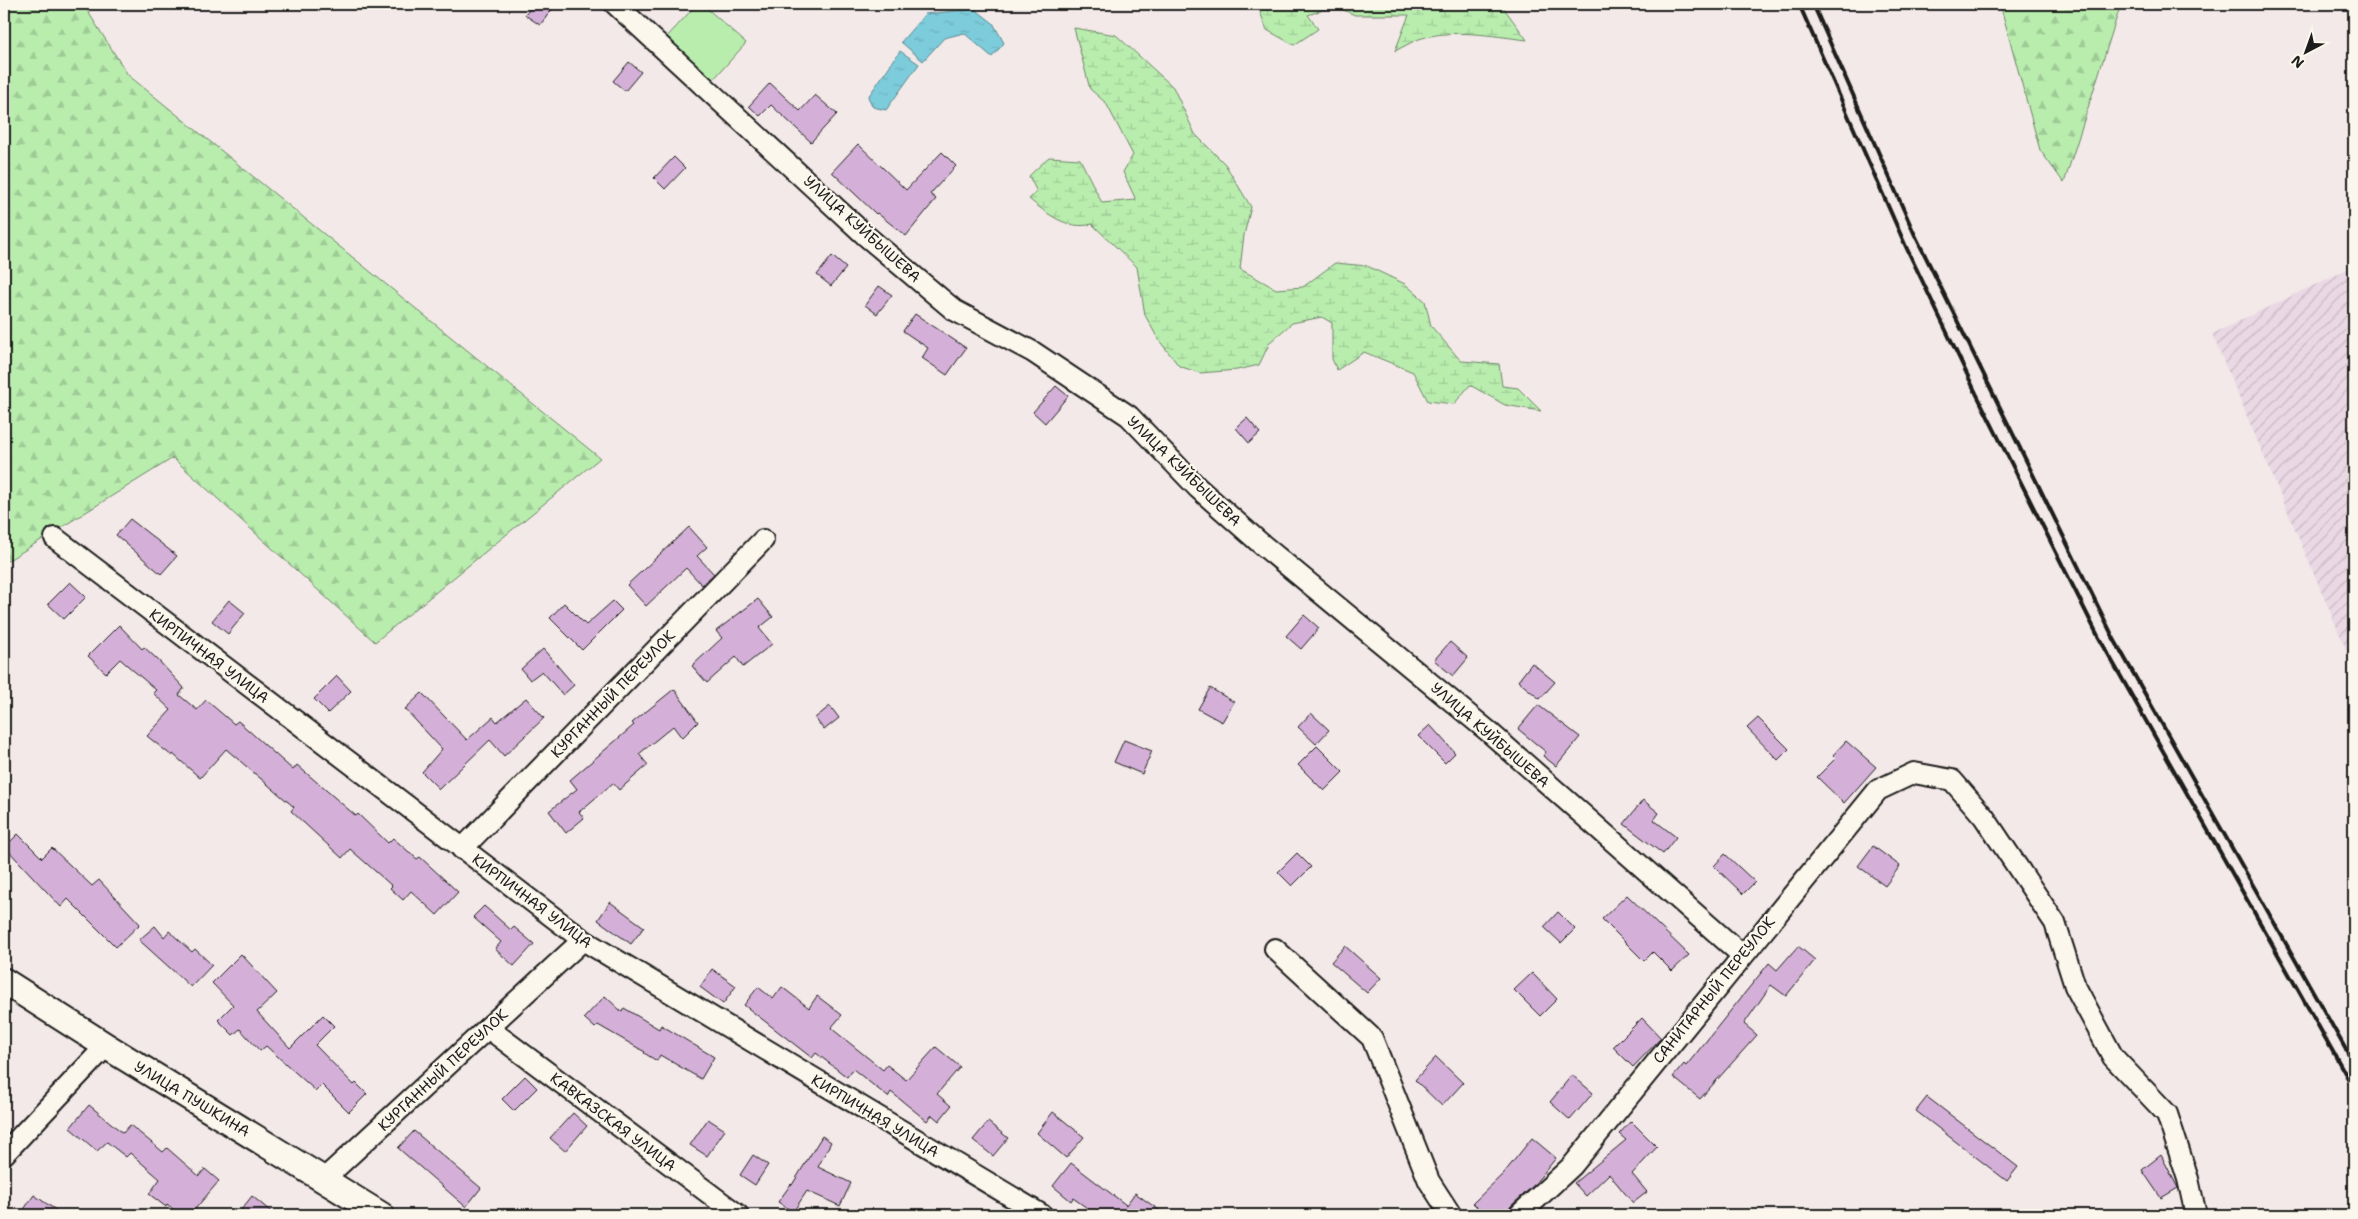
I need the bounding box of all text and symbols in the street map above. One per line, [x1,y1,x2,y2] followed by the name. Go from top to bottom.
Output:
[2280,28,2330,78] north arrow
[2287,51,2308,72] text: N
[799,170,926,287] street label: УЛИЦА КУЙБЫШЕВА
[1123,411,1246,531] street label: УЛИЦА КУЙБЫШЕВА
[145,604,273,708] street label: КИРПИЧНАЯ УЛИЦА
[546,625,680,762] street label: КУРГАННЫЙ ПЕРЕУЛОК
[1426,677,1554,792] street label: УЛИЦА КУЙБЫШЕВА
[468,849,596,953] street label: КИРПИЧНАЯ УЛИЦА
[1648,911,1780,1068] street label: САНИТАРНЫЙ ПЕРЕУЛОК
[373,1003,513,1136] street label: КУРГАННЫЙ ПЕРЕУЛОК
[131,1057,254,1141] street label: УЛИЦА ПУШКИНА
[546,1068,680,1176] street label: КАВКАЗСКАЯ УЛИЦА
[808,1070,943,1162] street label: КИРПИЧНАЯ УЛИЦА

